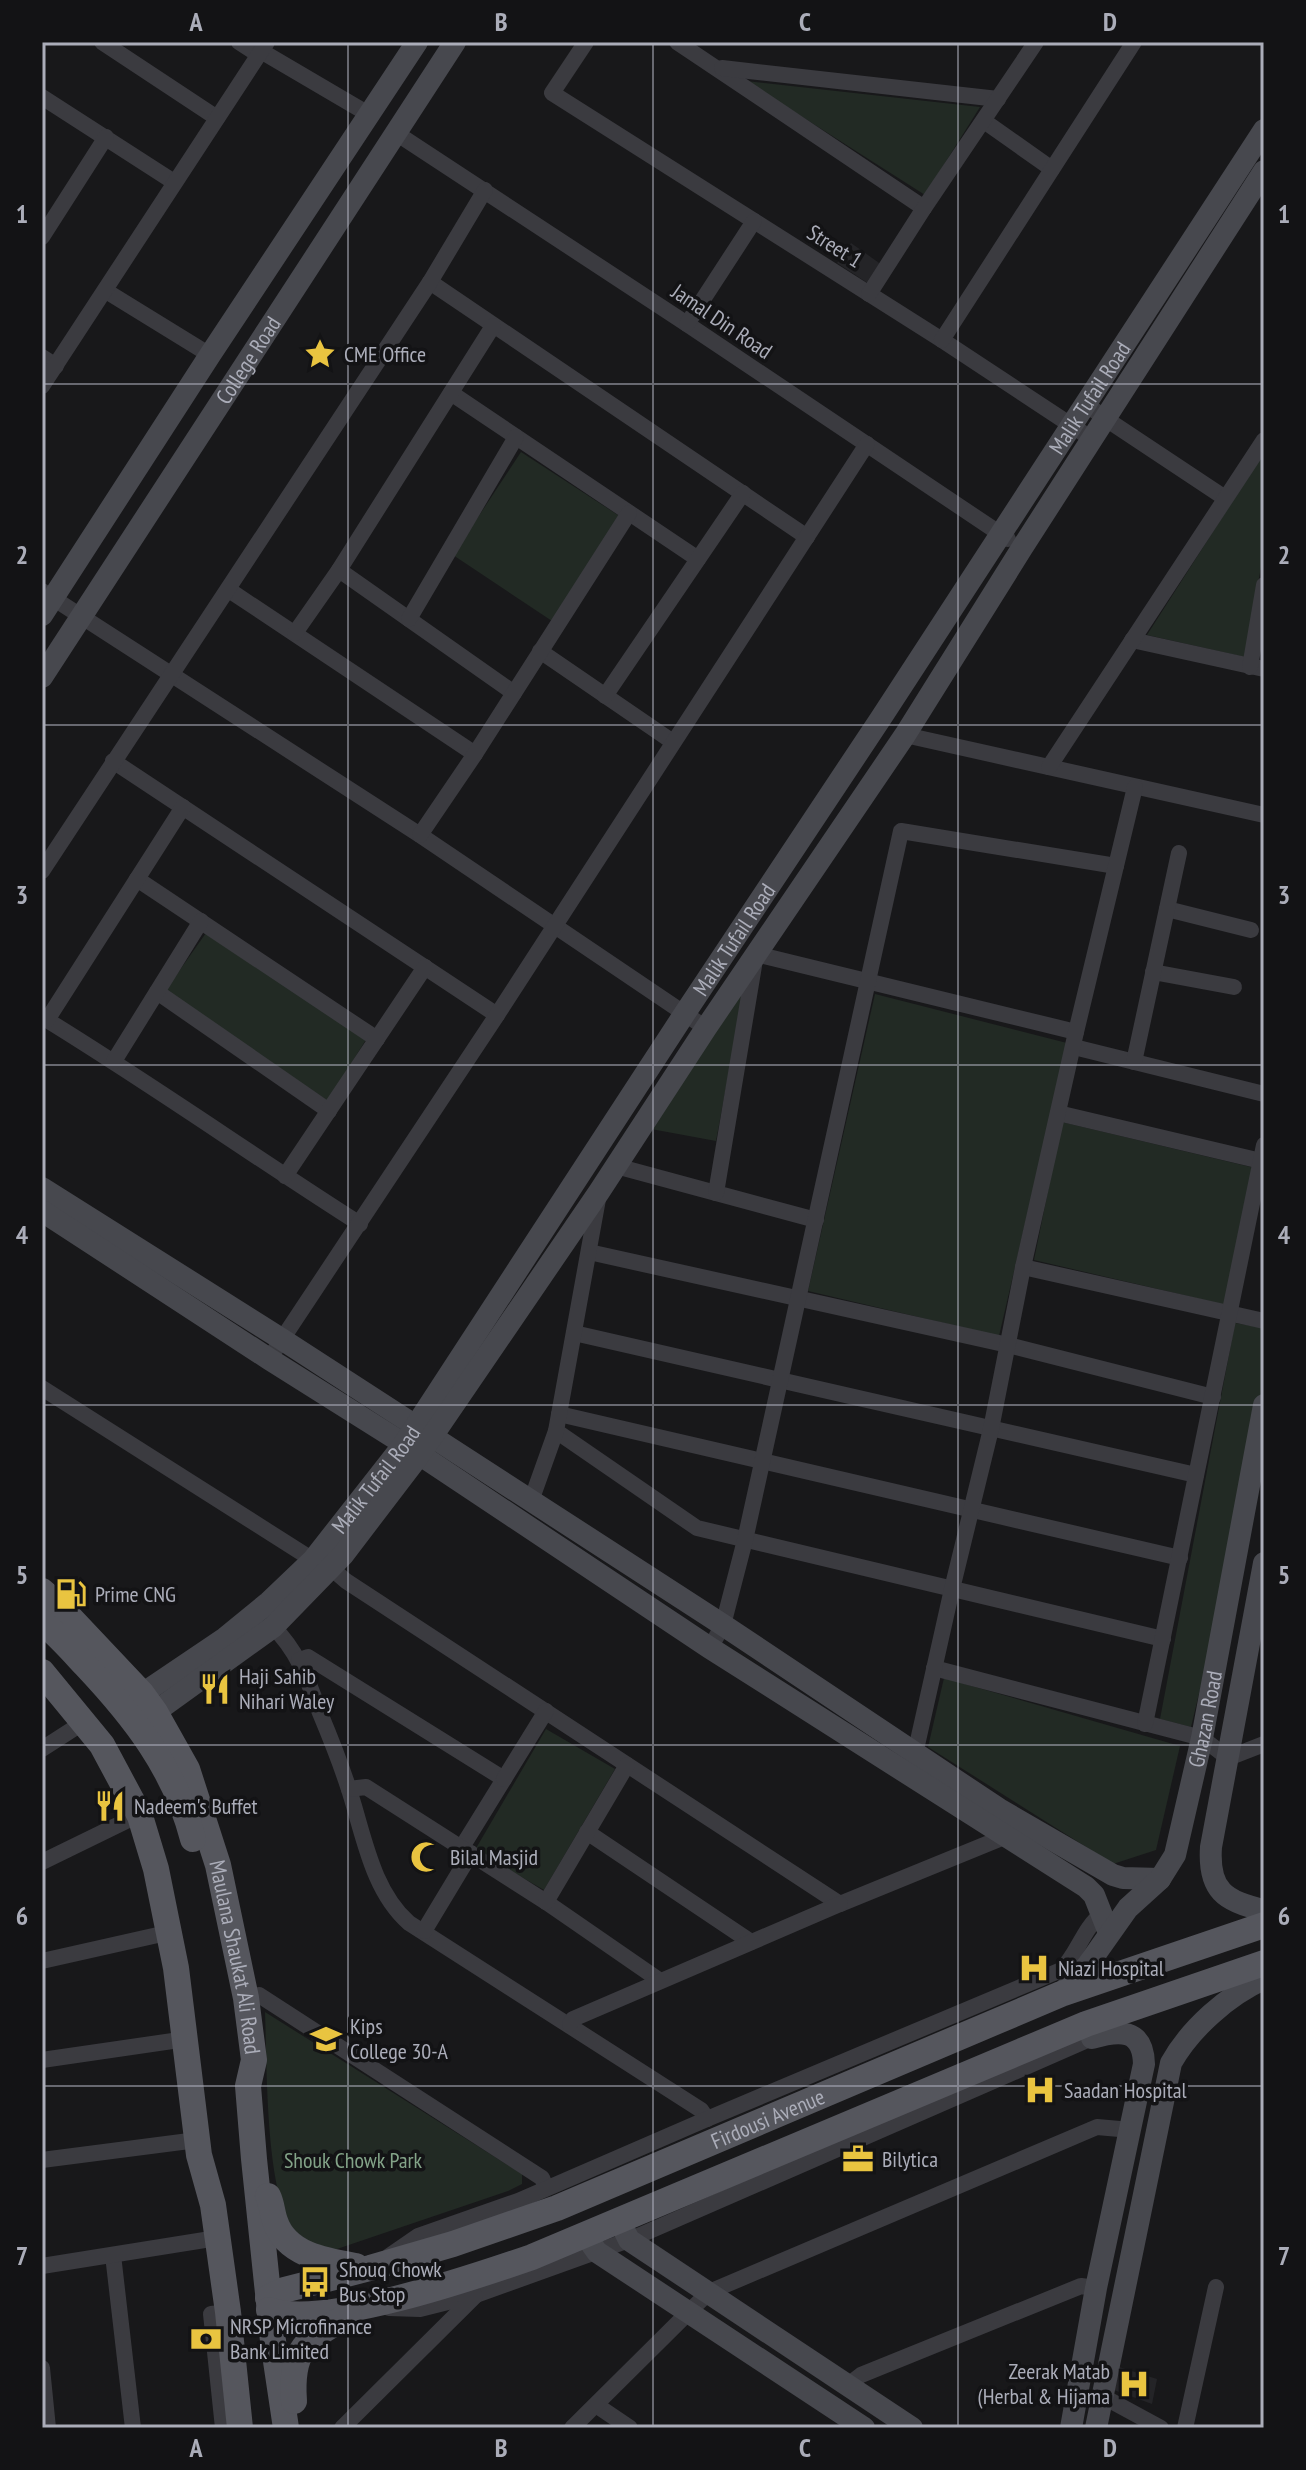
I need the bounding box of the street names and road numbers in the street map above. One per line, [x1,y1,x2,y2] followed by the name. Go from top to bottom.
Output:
[802,218,868,274] street label: Street 1
[666,277,778,365] street label: Jamal Din Road
[209,311,287,409] street label: College Road
[1043,336,1136,460] street label: Malik Tufail Road
[686,878,781,1001] street label: Malik Tufail Road
[325,1420,426,1539] street label: Malik Tufail Road
[1182,1668,1228,1770] street label: Ghazan Road
[203,1858,267,2056] street label: Maulana Shaukat Ali Road
[707,2082,829,2155] street label: Firdousi Avenue

